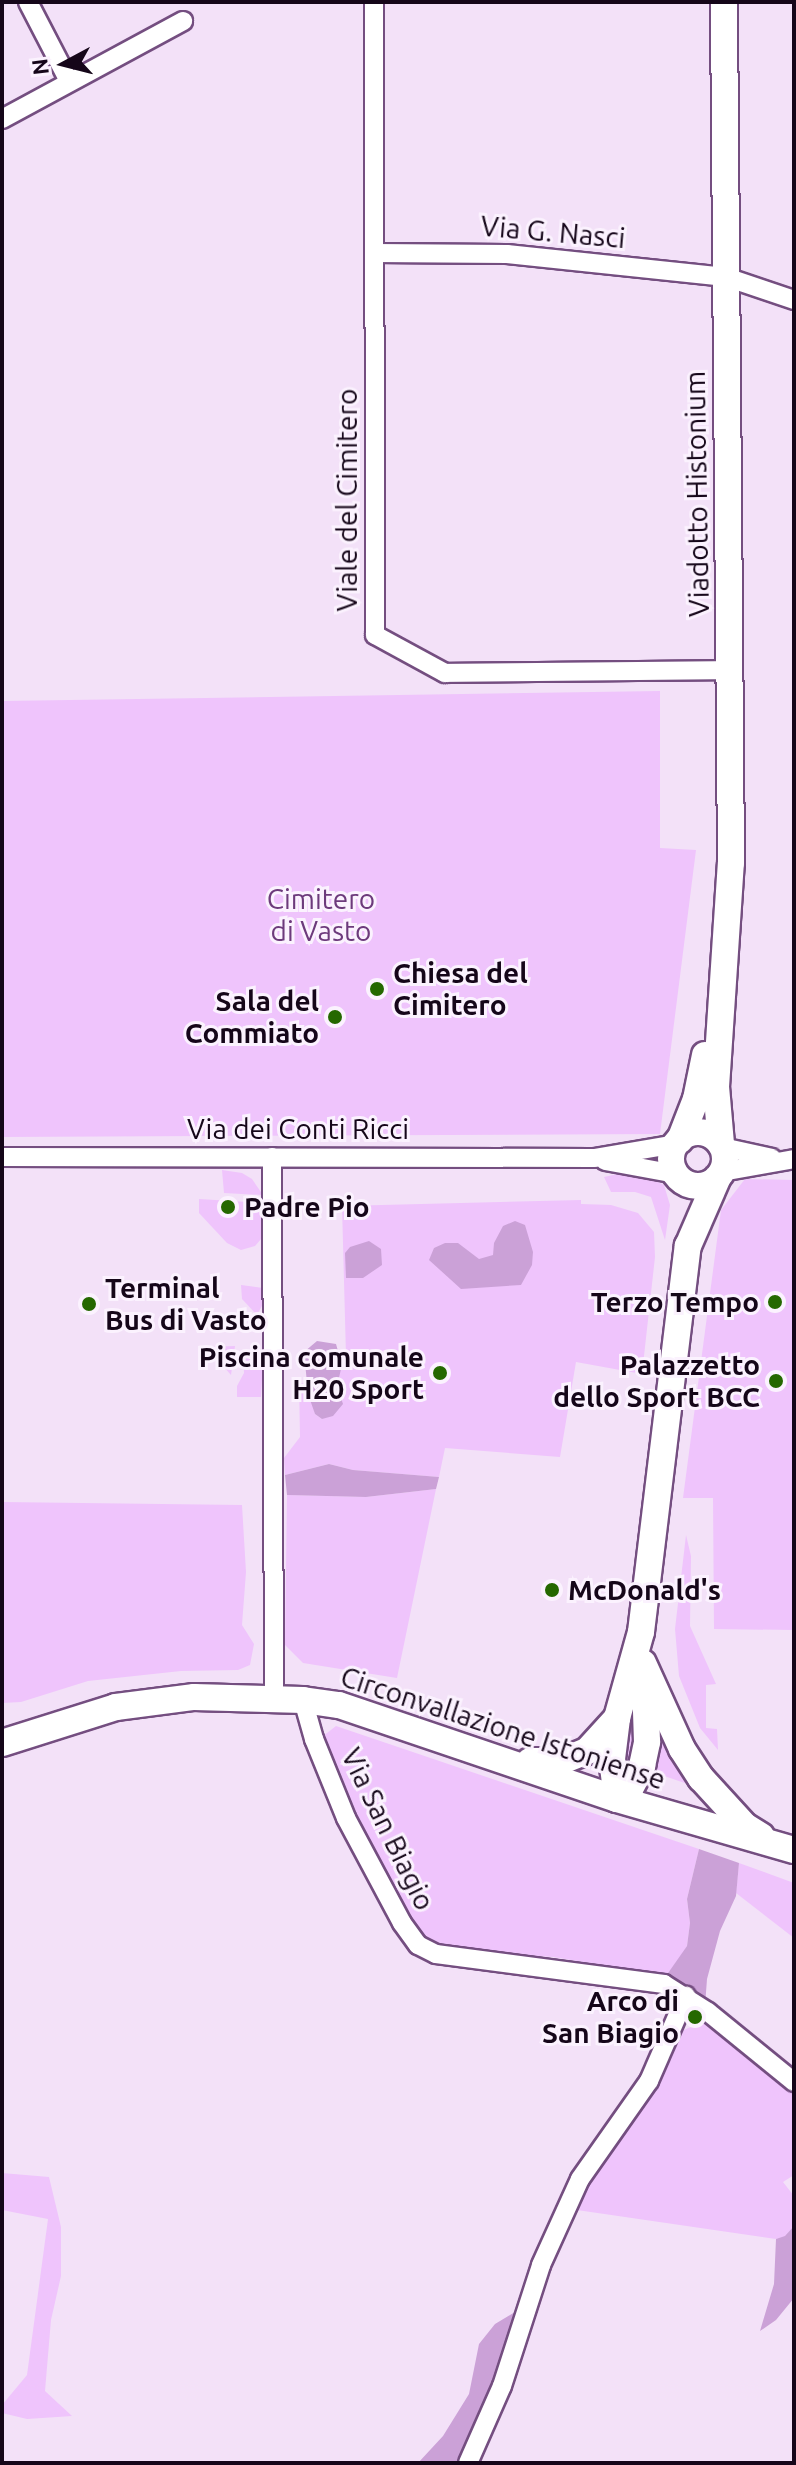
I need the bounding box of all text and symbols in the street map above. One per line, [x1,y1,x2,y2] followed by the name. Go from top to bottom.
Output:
[24,24,104,104] north arrow
[26,57,53,77] text: N
[479,209,627,255] street label: Via G. Nasci
[678,371,716,617] street label: Viadotto Histonium
[330,389,364,611] street label: Viale del Cimitero
[267,882,375,948] park label: Cimitero di Vasto
[393,956,528,1022] place label: Chiesa del Cimitero
[368,980,386,998] marker: Chiesa del Cimitero
[185,984,319,1050] place label: Sala del Commiato
[326,1008,344,1026] marker: Sala del Commiato
[187,1112,409,1146] street label: Via dei Conti Ricci
[244,1190,370,1224] place label: Padre Pio
[219,1198,237,1216] marker: Padre Pio
[105,1271,267,1337] place label: Terminal Bus di Vasto
[591,1285,759,1319] place label: Terzo Tempo
[766,1293,784,1311] marker: Terzo Tempo
[80,1295,98,1313] marker: Terminal Bus di Vasto
[199,1340,424,1406] place label: Piscina comunale H20 Sport
[553,1348,760,1414] place label: Palazzetto dello Sport BCC
[431,1364,449,1382] marker: Piscina comunale H20 Sport
[767,1372,785,1390] marker: Palazzetto dello Sport BCC
[568,1573,721,1607] place label: McDonald's
[543,1581,561,1599] marker: McDonald's
[336,1660,670,1796] street label: Circonvallazione Istoniense
[334,1743,442,1915] street label: Via San Biagio
[542,1984,679,2050] place label: Arco di San Biagio
[686,2008,704,2026] marker: Arco di San Biagio

